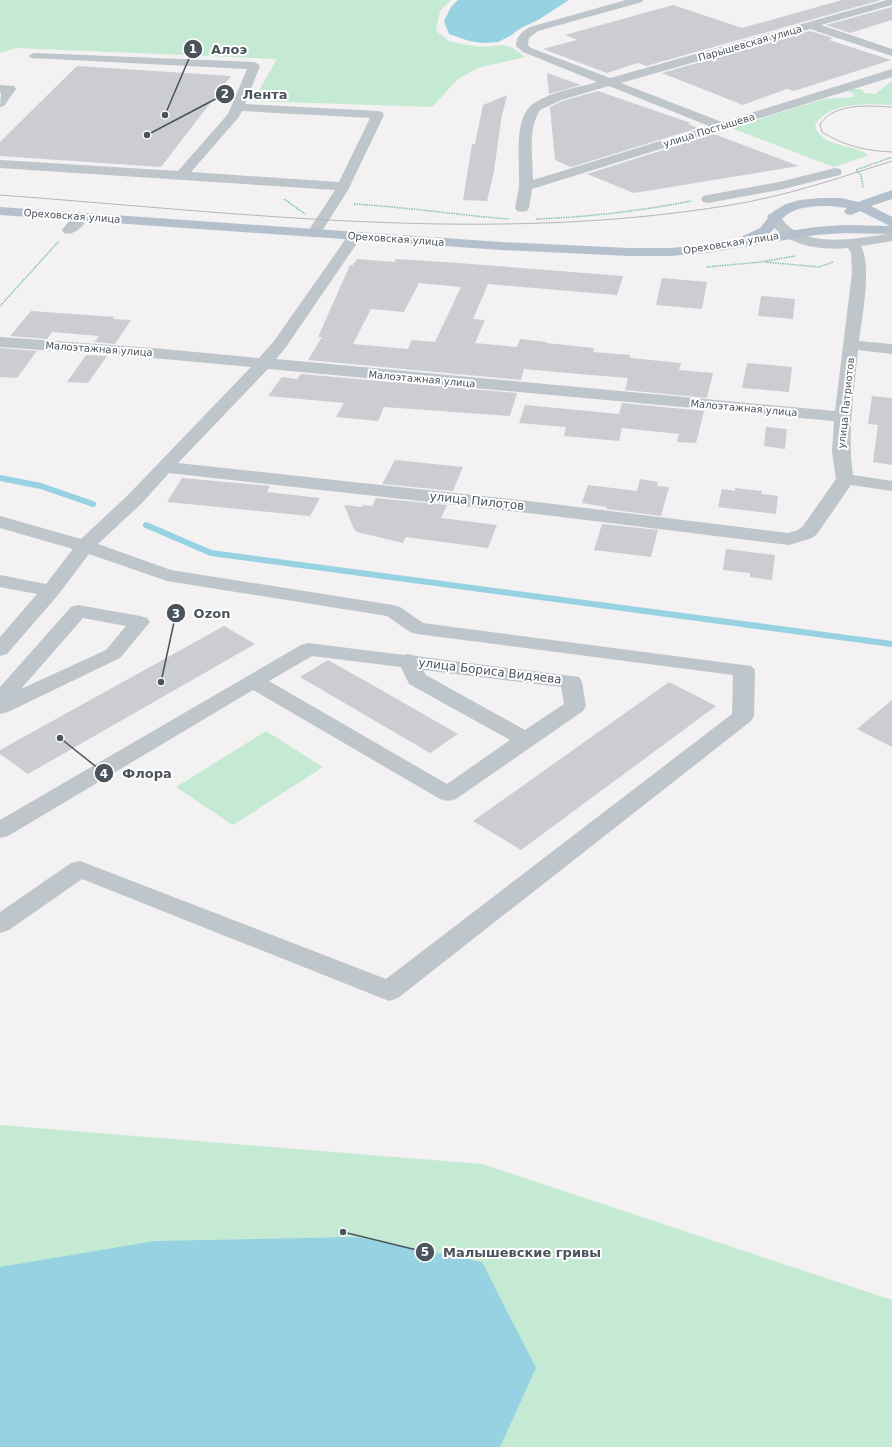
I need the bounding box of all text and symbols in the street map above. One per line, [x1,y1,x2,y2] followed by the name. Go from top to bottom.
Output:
[697,23,803,63] street label: Парышевская улица
[183,37,255,62] callout: Алоэ
[189,42,197,56] text: 1
[211,42,247,57] text: Алоэ
[215,82,296,107] callout: Лента
[221,87,229,101] text: 2
[243,87,287,102] text: Лента
[662,111,756,149] street label: улица Постышева
[23,207,121,225] street label: Ореховская улица
[347,230,445,248] street label: Ореховская улица
[682,230,780,256] street label: Ореховская улица
[45,340,153,358] street label: Малоэтажная улица
[836,357,856,449] street label: улица Патриотов
[368,369,476,389] street label: Малоэтажная улица
[690,398,798,418] street label: Малоэтажная улица
[429,489,525,513] street label: улица Пилотов
[166,601,239,626] callout: Ozon
[194,606,230,621] text: Ozon
[172,607,180,621] text: 3
[418,655,562,687] street label: улица Бориса Видяева
[94,761,180,786] callout: Флора
[122,766,172,781] text: Флора
[100,767,108,781] text: 4
[415,1240,609,1265] callout: Малышевские гривы
[421,1245,429,1259] text: 5
[443,1245,601,1260] text: Малышевские гривы

